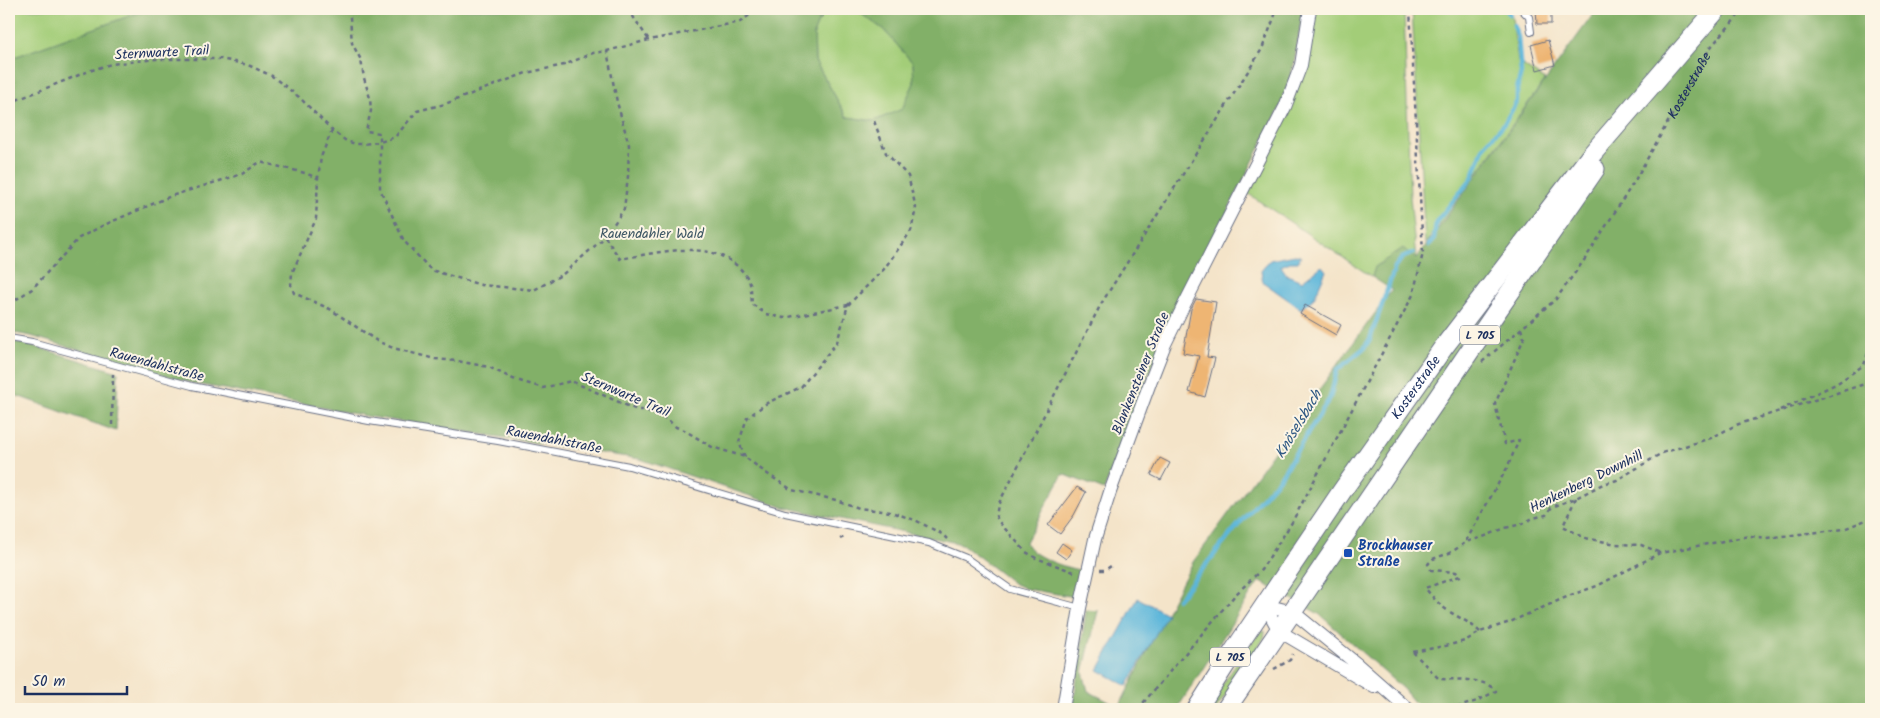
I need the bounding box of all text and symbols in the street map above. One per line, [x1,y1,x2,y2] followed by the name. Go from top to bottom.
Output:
[114,40,210,66] street label: Sternwarte Trail
[1662,48,1718,123] street label: Kosterstraße
[600,223,705,245] park label: Rauendahler Wald
[1106,308,1176,438] street label: Blankensteiner Straße
[1460,326,1500,344] road number: L 705
[107,342,207,388] street label: Rauendahlstraße
[1386,351,1447,424] street label: Kosterstraße
[578,366,674,424] street label: Sternwarte Trail
[1269,384,1330,463] water label: Knöselsbach
[504,420,604,460] street label: Rauendahlstraße
[1526,445,1647,519] street label: Henkenberg Downhill
[1358,535,1433,573] place label: Brockhauser Straße
[1342,547,1354,559] marker: Brockhauser Straße
[1210,648,1250,666] road number: L 705
[25,663,128,695] scale bar
[32,670,66,694] text: 50 m

